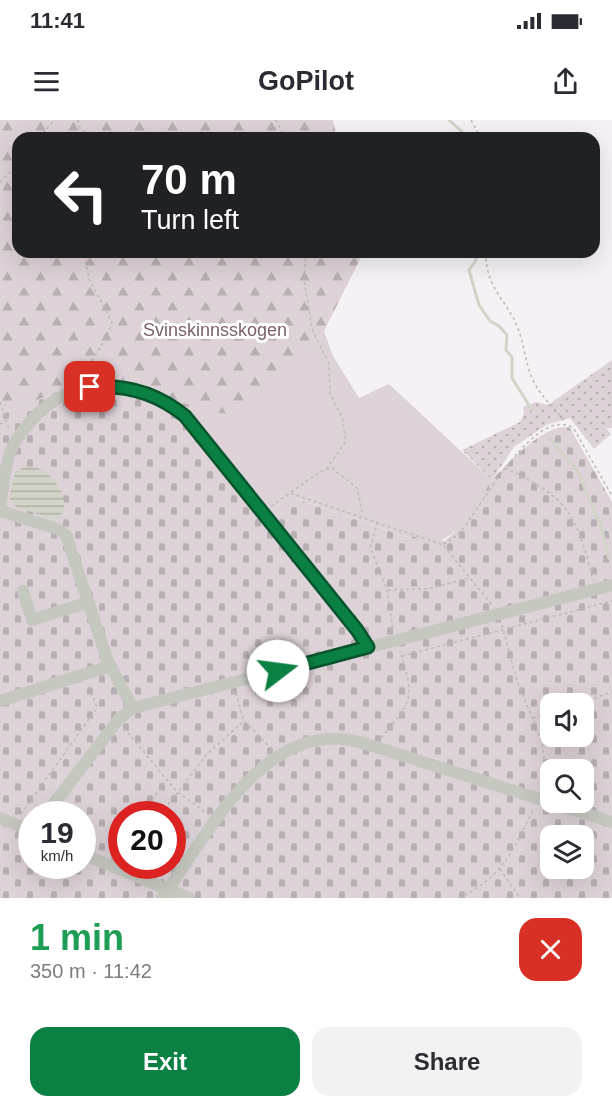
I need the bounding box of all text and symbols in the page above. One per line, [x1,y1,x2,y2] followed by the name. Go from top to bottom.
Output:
[30,8,85,33] text: 11:41
[30,65,63,98] icon: menu
[549,65,582,98] icon: share
[258,66,354,96] text: GoPilot
[42,156,120,234] icon: left
[141,156,237,203] text: 70 m
[141,205,239,235] text: Turn left
[143,320,287,340] park label: Svinskinnsskogen
[64,361,115,412] pin
[73,370,106,403] icon: arrive
[246,639,310,703] position arrow
[540,693,594,879] map controls
[540,693,594,747] button: sound
[540,759,594,813] button: search
[108,801,186,879] speed limit sign: 20
[40,816,74,849] text: 19
[540,825,594,879] button: layers
[41,847,73,864] text: km/h
[30,917,124,958] text: 1 min
[519,918,582,981] button: close
[30,960,152,982] text: 350 m · 11:42
[30,1027,300,1096] button: Exit
[312,1027,582,1096] button: Share

